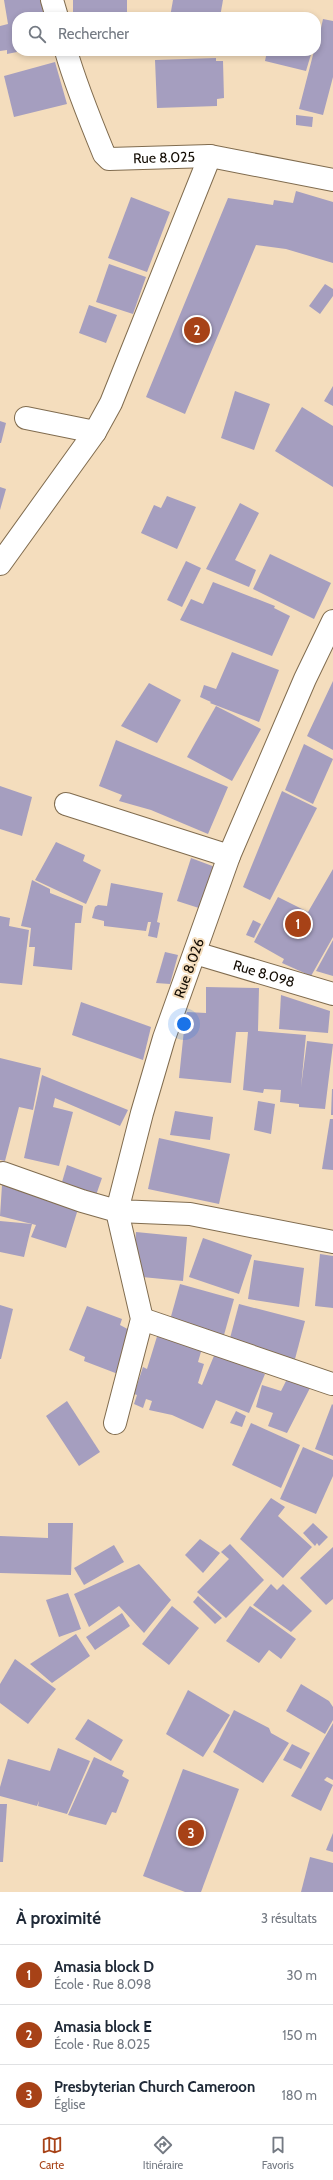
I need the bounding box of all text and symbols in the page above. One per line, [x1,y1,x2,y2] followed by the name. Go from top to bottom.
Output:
[12,12,321,56] search box
[26,23,48,45] icon: search
[58,25,129,43] text: Rechercher
[133,147,195,167] street label: Rue 8.025
[184,315,210,345] pin: 2
[285,909,311,939] pin: 1
[170,936,208,1000] street label: Rue 8.026
[231,956,297,991] street label: Rue 8.098
[174,1014,194,1034] your location
[178,1818,204,1848] pin: 3
[16,1908,101,1928] text: À proximité
[261,1910,317,1926] text: 3 résultats
[54,1958,154,1976] text: Amasia block D
[27,1967,31,1983] text: 1
[287,1967,317,1983] text: 30 m
[54,1976,151,1992] text: École · Rue 8.098
[54,2018,152,2036] text: Amasia block E
[26,2027,32,2043] text: 2
[282,2027,317,2043] text: 150 m
[54,2036,150,2052] text: École · Rue 8.025
[54,2078,255,2096] text: Presbyterian Church Cameroon
[25,2087,33,2103] text: 3
[281,2087,317,2103] text: 180 m
[54,2096,85,2112] text: Église
[39,2134,64,2172] tab: Carte
[143,2134,183,2172] tab: Itinéraire
[262,2134,294,2172] tab: Favoris

